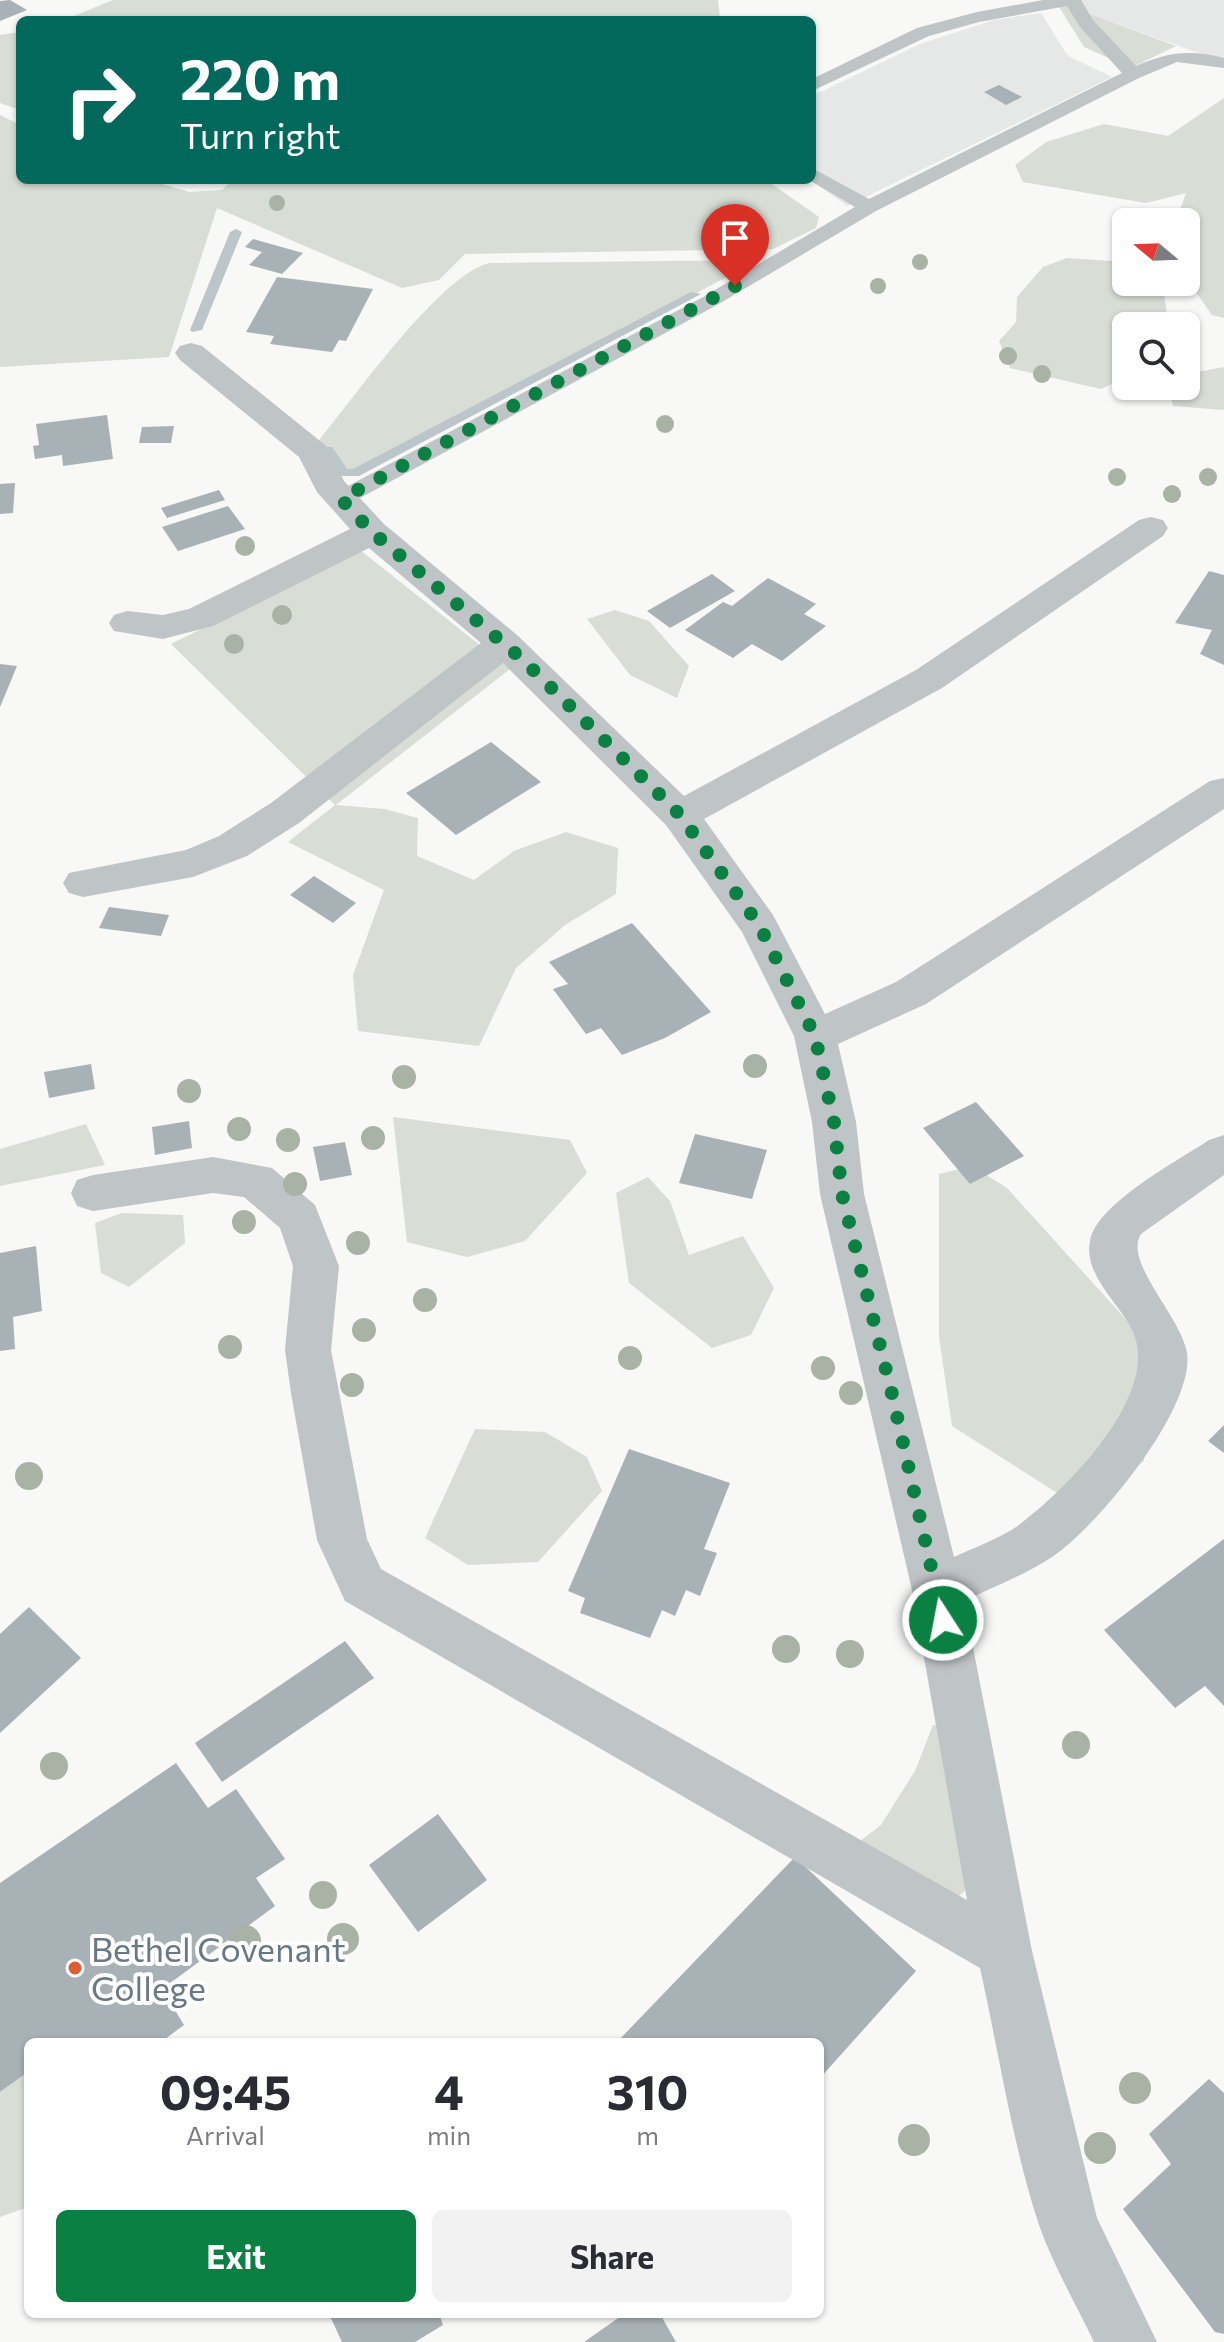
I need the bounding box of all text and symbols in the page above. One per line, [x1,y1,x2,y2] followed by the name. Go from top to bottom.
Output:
[180,43,340,112] text: 220 m
[48,48,152,152] icon: right
[180,112,341,156] text: Turn right
[701,204,769,286] pin
[1112,208,1200,296] north arrow
[1112,208,1200,400] map controls
[713,216,757,260] icon: arrive
[1112,312,1200,400] button: search
[901,1578,985,1662] position arrow
[91,1927,346,2008] place label: Bethel Covenant College
[66,1959,84,1977] marker: Bethel Covenant College
[160,2061,291,2120] text: 09:45
[434,2061,464,2120] text: 4
[607,2061,688,2120] text: 310
[186,2119,265,2150] text: Arrival
[427,2119,471,2150] text: min
[636,2119,659,2150] text: m
[56,2210,416,2302] button: Exit
[432,2210,792,2302] button: Share

